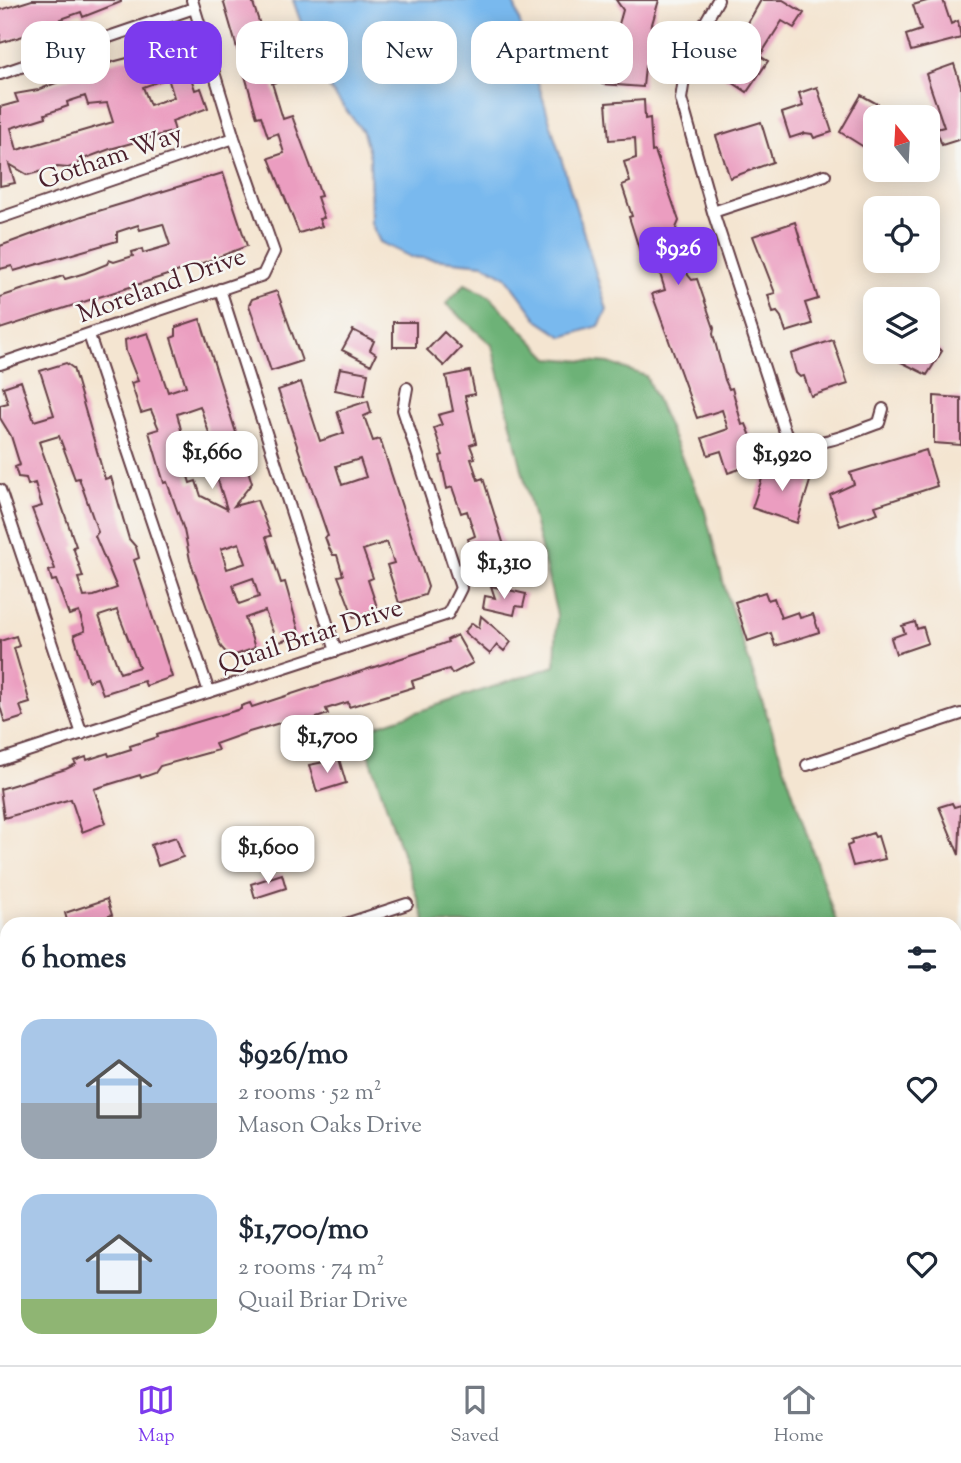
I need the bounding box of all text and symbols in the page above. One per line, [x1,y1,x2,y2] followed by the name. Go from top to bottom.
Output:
[21,21,110,84] chip: Buy
[124,21,222,84] chip: Rent
[236,21,348,84] chip: Filters
[362,21,457,84] chip: New
[471,21,633,84] chip: Apartment
[647,21,761,84] chip: House
[863,105,940,182] north arrow
[863,105,940,364] map controls
[34,116,188,200] street label: Gotham Way
[863,196,940,273] button: locate
[637,228,719,287] pin: $926
[655,233,701,266] text: $926
[73,239,251,334] street label: Moreland Drive
[863,287,940,364] button: layers
[155,432,269,491] pin: $1,660
[725,434,839,493] pin: $1,920
[182,437,242,470] text: $1,660
[752,439,812,472] text: $1,920
[447,542,561,601] pin: $1,310
[477,547,531,580] text: $1,310
[214,590,408,685] street label: Quail Briar Drive
[270,716,384,775] pin: $1,700
[296,721,358,754] text: $1,700
[211,826,325,886] pin: $1,600
[237,832,299,865] text: $1,600
[21,938,126,981] text: 6 homes
[903,940,941,978] icon: filters
[238,1034,348,1077] text: $926/mo
[77,1047,161,1131] icon: home
[903,1070,941,1108] icon: heart
[238,1077,381,1110] text: 2 rooms · 52 m²
[238,1110,422,1143] text: Mason Oaks Drive
[238,1209,369,1252] text: $1,700/mo
[77,1222,161,1306] icon: home
[903,1245,941,1283] icon: heart
[238,1252,384,1285] text: 2 rooms · 74 m²
[238,1285,408,1318] text: Quail Briar Drive
[137,1381,175,1450] tab: Map
[450,1381,499,1450] tab: Saved
[774,1381,824,1450] tab: Home

